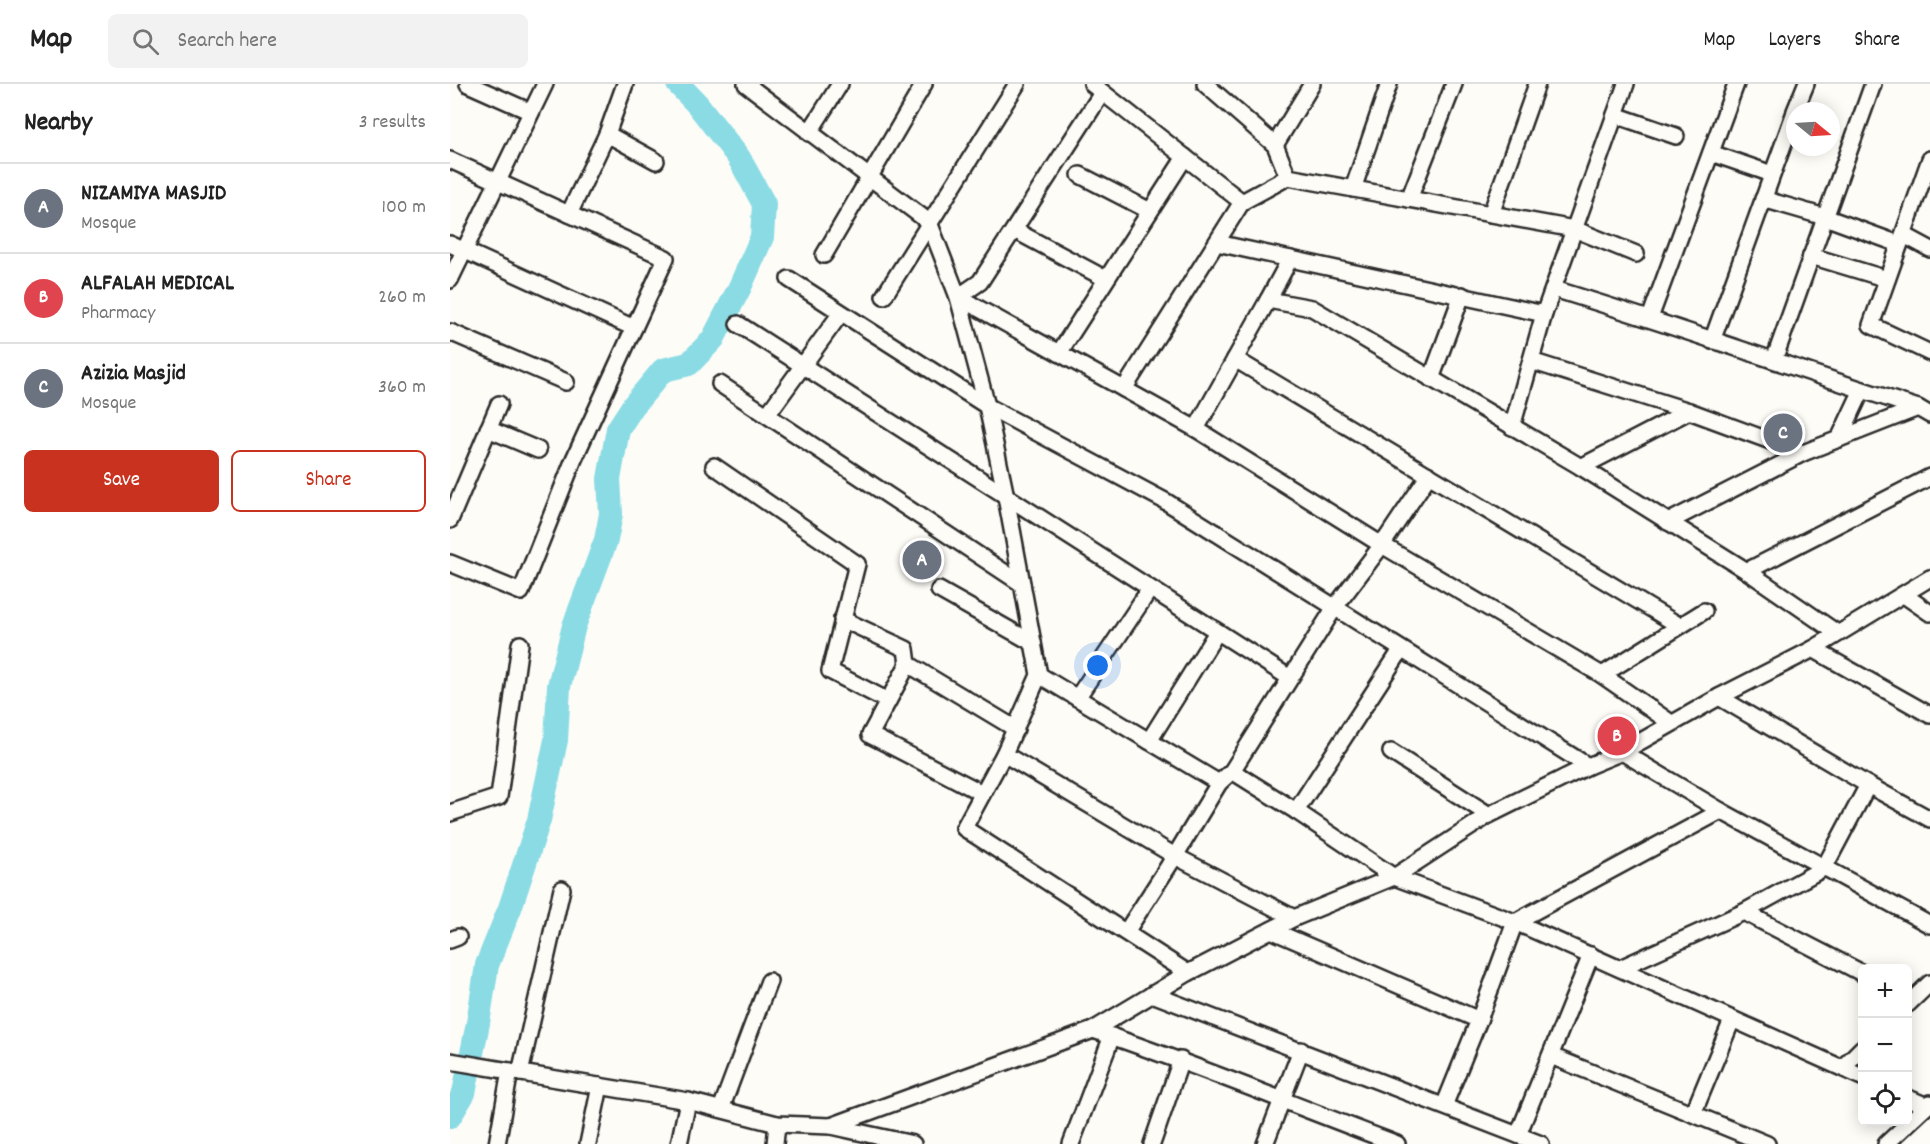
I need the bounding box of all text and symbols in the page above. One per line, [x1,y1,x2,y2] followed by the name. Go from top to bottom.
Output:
[108,14,528,68] search box
[30,21,72,61] text: Map
[129,25,162,58] icon: search
[177,26,277,57] text: Search here
[1704,26,1735,56] text: Map
[1768,26,1821,56] text: Layers
[1854,26,1900,56] text: Share
[1786,102,1840,156] north arrow
[24,105,92,142] text: Nearby
[359,109,426,137] text: 3 results
[81,179,226,210] text: NIZAMIYA MASJID
[38,194,49,222] text: A
[382,194,426,222] text: 100 m
[81,210,136,238] text: Mosque
[81,269,234,300] text: ALFALAH MEDICAL
[39,284,48,312] text: B
[378,284,426,312] text: 260 m
[81,300,155,328] text: Pharmacy
[81,359,186,390] text: Azizia Masjid
[39,374,48,402] text: C
[378,374,426,402] text: 360 m
[81,390,136,418] text: Mosque
[1764,410,1802,456] pin: C
[24,450,219,512] button: Save
[231,450,426,512] button: Share
[902,538,942,582] pin: A
[1083,651,1112,680] your location
[1598,714,1636,758] pin: B
[1858,964,1912,1126] map controls
[1858,964,1912,1018] button: +
[1858,1018,1912,1072] button: −
[1858,1072,1912,1126] button: locate

